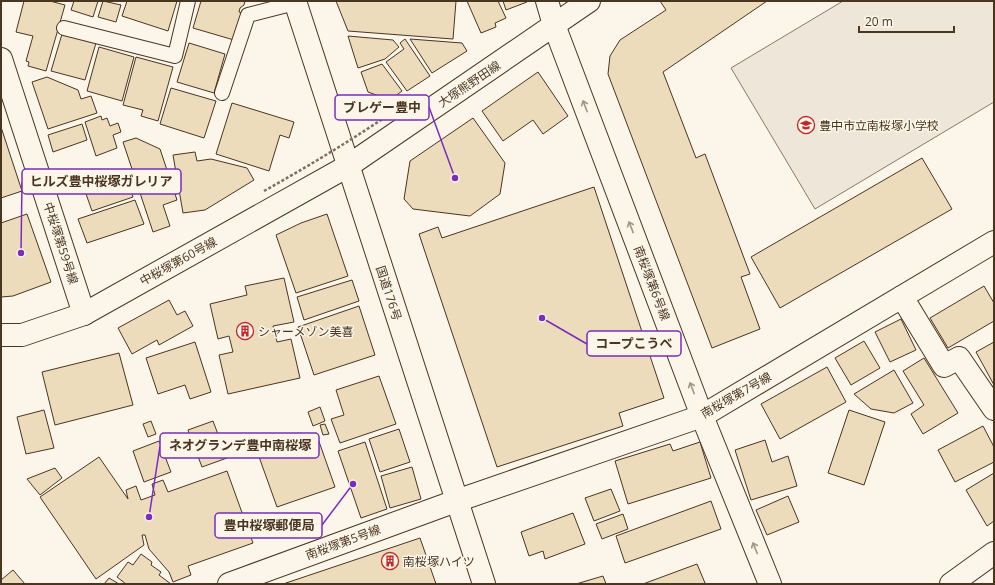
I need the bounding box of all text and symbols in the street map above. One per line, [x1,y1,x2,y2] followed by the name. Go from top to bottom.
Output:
[859,8,954,34] scale bar
[865,13,893,30] text: 20 m
[434,57,504,111] street label: 大塚熊野田線
[335,95,429,120] callout: ブレゲー豊中
[343,98,421,116] text: ブレゲー豊中
[580,100,588,112] one-way arrow
[796,115,816,135] school or university icon: 豊中市立南桜塚小学校
[819,117,939,134] place label: 豊中市立南桜塚小学校
[22,169,181,194] callout: ヒルズ豊中桜塚ガレリア
[29,172,173,190] text: ヒルズ豊中桜塚ガレリア
[40,200,82,286] street label: 中桜塚第59号線
[626,222,634,234] one-way arrow
[136,233,220,289] street label: 中桜塚第60号線
[630,243,674,323] street label: 南桜塚第6号線
[372,263,406,323] street label: 国道176号
[235,321,255,341] building icon: シャーメゾン美喜
[258,323,354,340] place label: シャーメゾン美喜
[587,331,681,356] callout: コープこうべ
[595,334,673,352] text: コープこうべ
[698,368,774,422] street label: 南桜塚第7号線
[687,382,695,394] one-way arrow
[160,433,319,458] callout: ネオグランデ豊中南桜塚
[169,436,311,454] text: ネオグランデ豊中南桜塚
[215,513,322,538] callout: 豊中桜塚郵便局
[223,516,315,534] text: 豊中桜塚郵便局
[303,521,383,563] street label: 南桜塚第5号線
[751,542,758,554] one-way arrow
[380,551,400,571] building icon: 南桜塚ハイツ
[403,553,475,570] place label: 南桜塚ハイツ

